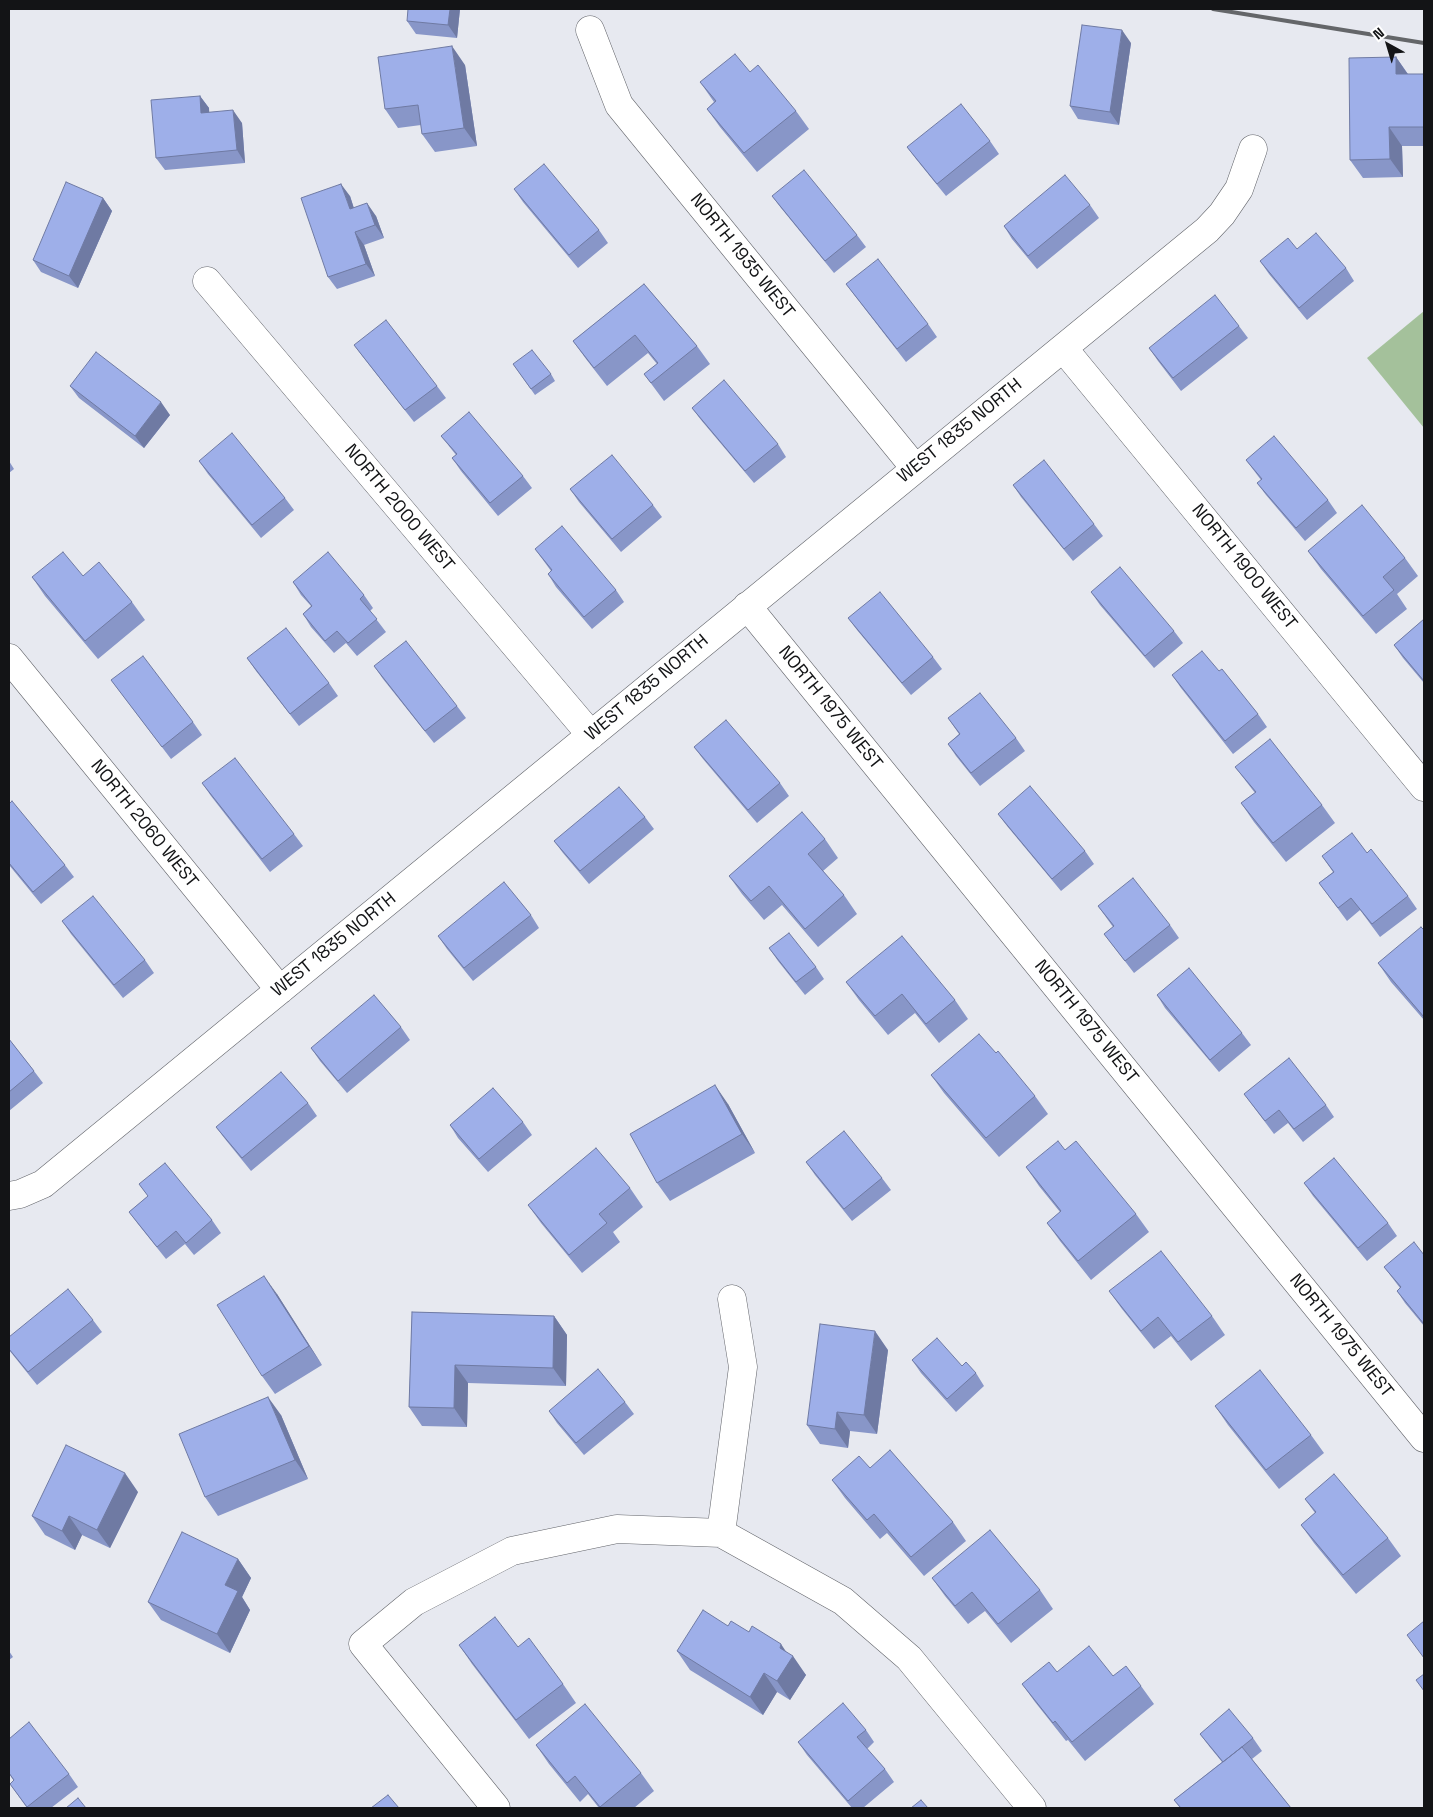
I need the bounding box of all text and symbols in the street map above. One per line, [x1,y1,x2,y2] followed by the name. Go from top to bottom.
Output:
[1363,20,1413,70] north arrow
[1369,23,1388,43] text: N
[685,189,799,323] street label: NORTH 1935 WEST
[893,374,1027,488] street label: WEST 1835 NORTH
[340,440,458,576] street label: NORTH 2000 WEST
[1187,500,1301,634] street label: NORTH 1900 WEST
[581,630,713,746] street label: WEST 1835 NORTH
[773,642,887,774] street label: NORTH 1975 WEST
[86,756,202,892] street label: NORTH 2060 WEST
[267,888,401,1002] street label: WEST 1835 NORTH
[1029,956,1143,1088] street label: NORTH 1975 WEST
[1284,1270,1398,1402] street label: NORTH 1975 WEST

